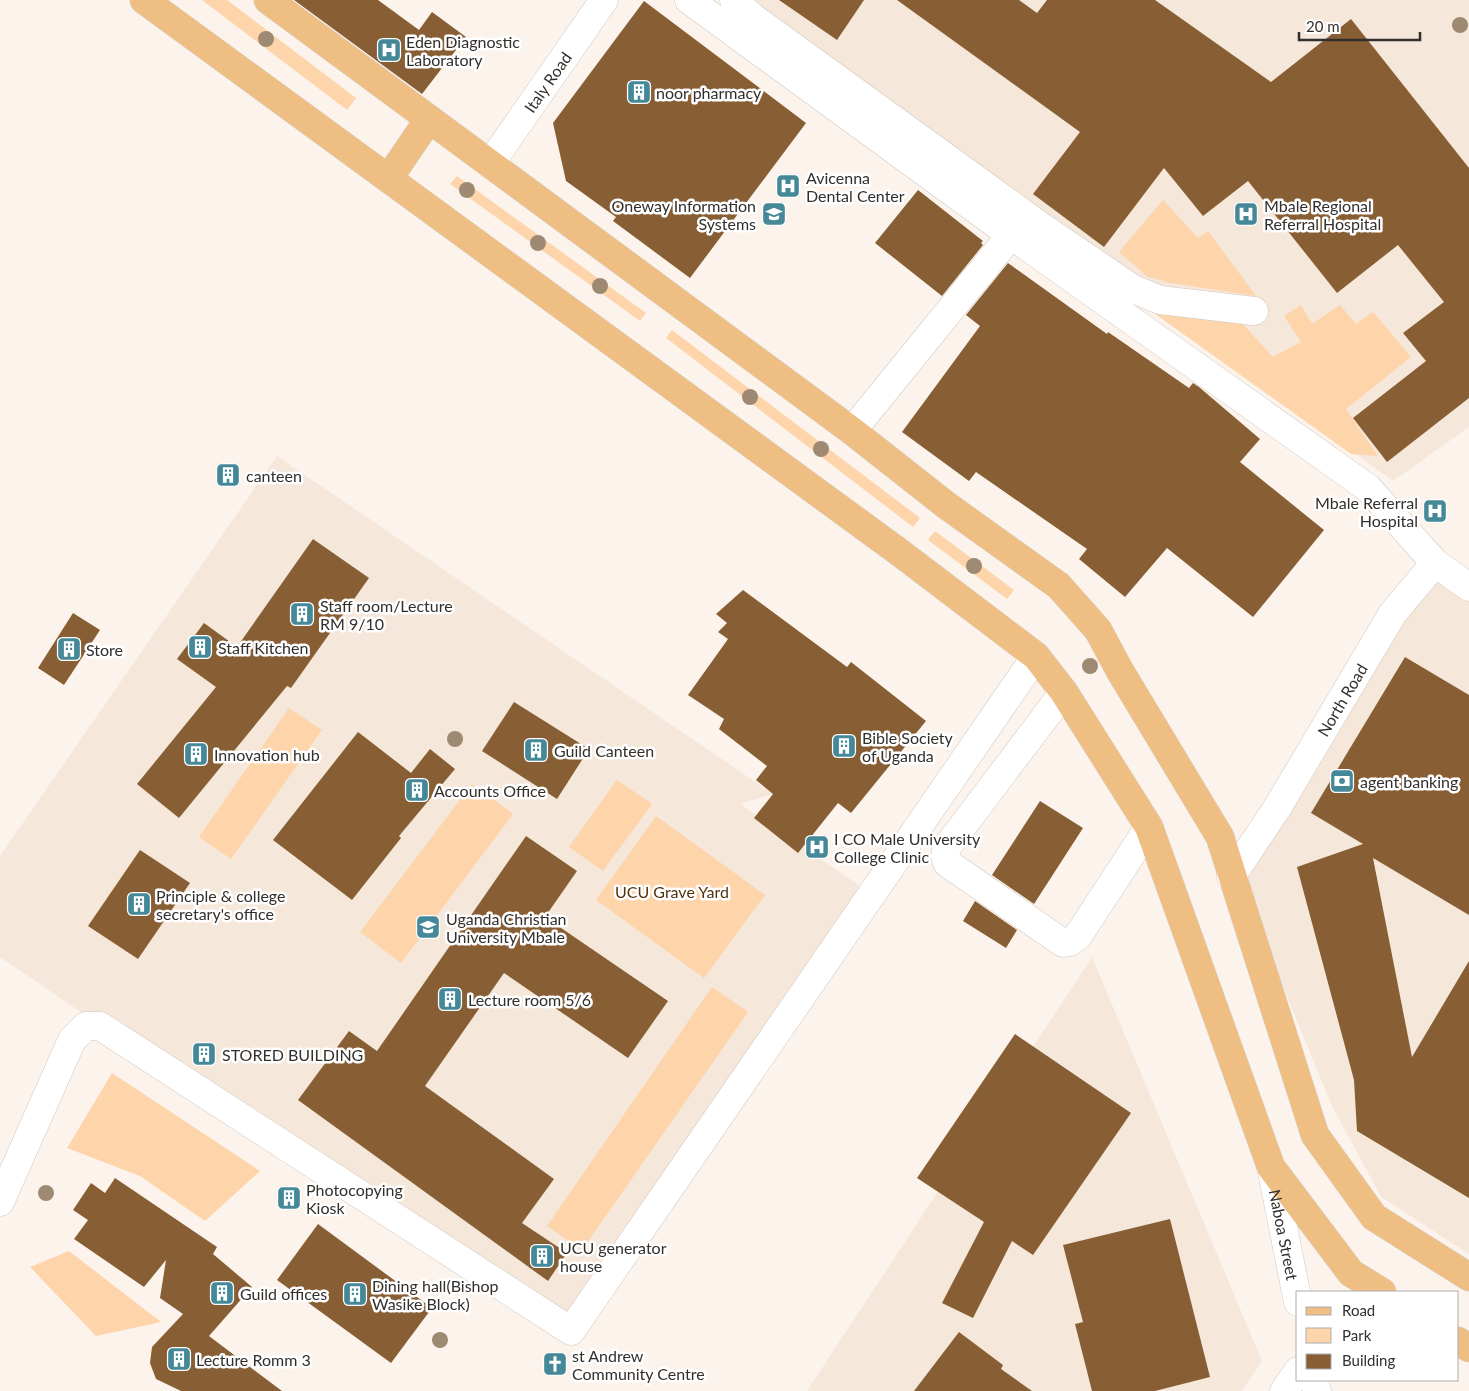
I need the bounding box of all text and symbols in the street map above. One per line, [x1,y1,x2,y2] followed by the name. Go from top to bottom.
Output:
[1299,10,1420,42] scale bar
[1306,17,1340,35] text: 20 m
[406,32,520,69] place label: Eden Diagnostic Laboratory
[376,37,402,63] hospital icon: Eden Diagnostic Laboratory
[520,48,575,116] street label: Italy Road
[626,79,652,105] building icon: noor pharmacy
[656,83,762,102] place label: noor pharmacy
[806,168,905,205] place label: Avicenna Dental Center
[775,173,801,199] hospital icon: Avicenna Dental Center
[612,196,756,233] place label: Oneway Information Systems
[1264,196,1381,233] place label: Mbale Regional Referral Hospital
[761,201,787,227] school or university icon: Oneway Information Systems
[1233,201,1259,227] hospital icon: Mbale Regional Referral Hospital
[215,462,241,488] building icon: canteen
[246,466,302,485] place label: canteen
[1315,493,1418,530] place label: Mbale Referral Hospital
[1422,498,1448,524] hospital icon: Mbale Referral Hospital
[320,596,453,633] place label: Staff room/Lecture RM 9/10
[289,601,315,627] building icon: Staff room/Lecture RM 9/10
[187,634,213,660] building icon: Staff Kitchen
[56,636,82,662] building icon: Store
[218,638,308,657] place label: Staff Kitchen
[86,640,123,659] place label: Store
[1313,660,1370,739] street label: North Road
[862,728,954,765] place label: Bible Society of Uganda
[831,733,857,759] building icon: Bible Society of Uganda
[523,737,549,763] building icon: Guild Canteen
[183,741,209,767] building icon: Innovation hub
[554,741,654,760] place label: Guild Canteen
[214,745,320,764] place label: Innovation hub
[1329,768,1355,794] bank icon: agent banking
[1360,772,1458,791] place label: agent banking
[404,777,430,803] building icon: Accounts Office
[434,781,546,800] place label: Accounts Office
[834,829,981,866] place label: I CO Male University College Clinic
[804,834,830,860] hospital icon: I CO Male University College Clinic
[615,882,729,901] park label: UCU Grave Yard
[156,886,286,923] place label: Principle & college secretary's office
[126,891,152,917] building icon: Principle & college secretary's office
[446,909,567,946] place label: Uganda Christian University Mbale
[415,914,441,940] school or university icon: Uganda Christian University Mbale
[437,986,463,1012] building icon: Lecture room 5/6
[468,990,591,1009] place label: Lecture room 5/6
[191,1041,217,1067] building icon: STORED BUILDING
[222,1045,363,1064] place label: STORED BUILDING
[306,1180,403,1217] place label: Photocopying Kiosk
[276,1185,302,1211] building icon: Photocopying Kiosk
[1266,1188,1303,1282] street label: Naboa Street
[560,1238,667,1275] place label: UCU generator house
[529,1243,555,1269] building icon: UCU generator house
[372,1276,499,1313] place label: Dining hall(Bishop Wasike Block)
[209,1280,235,1306] building icon: Guild offices
[342,1281,368,1307] building icon: Dining hall(Bishop Wasike Block)
[240,1284,327,1303] place label: Guild offices
[1296,1291,1459,1381] legend
[1342,1301,1375,1319] text: Road
[1342,1326,1372,1344] text: Park
[166,1346,192,1372] building icon: Lecture Romm 3
[572,1346,705,1383] place label: st Andrew Community Centre
[196,1350,311,1369] place label: Lecture Romm 3
[542,1351,568,1377] church icon: st Andrew Community Centre
[1342,1351,1395,1369] text: Building

